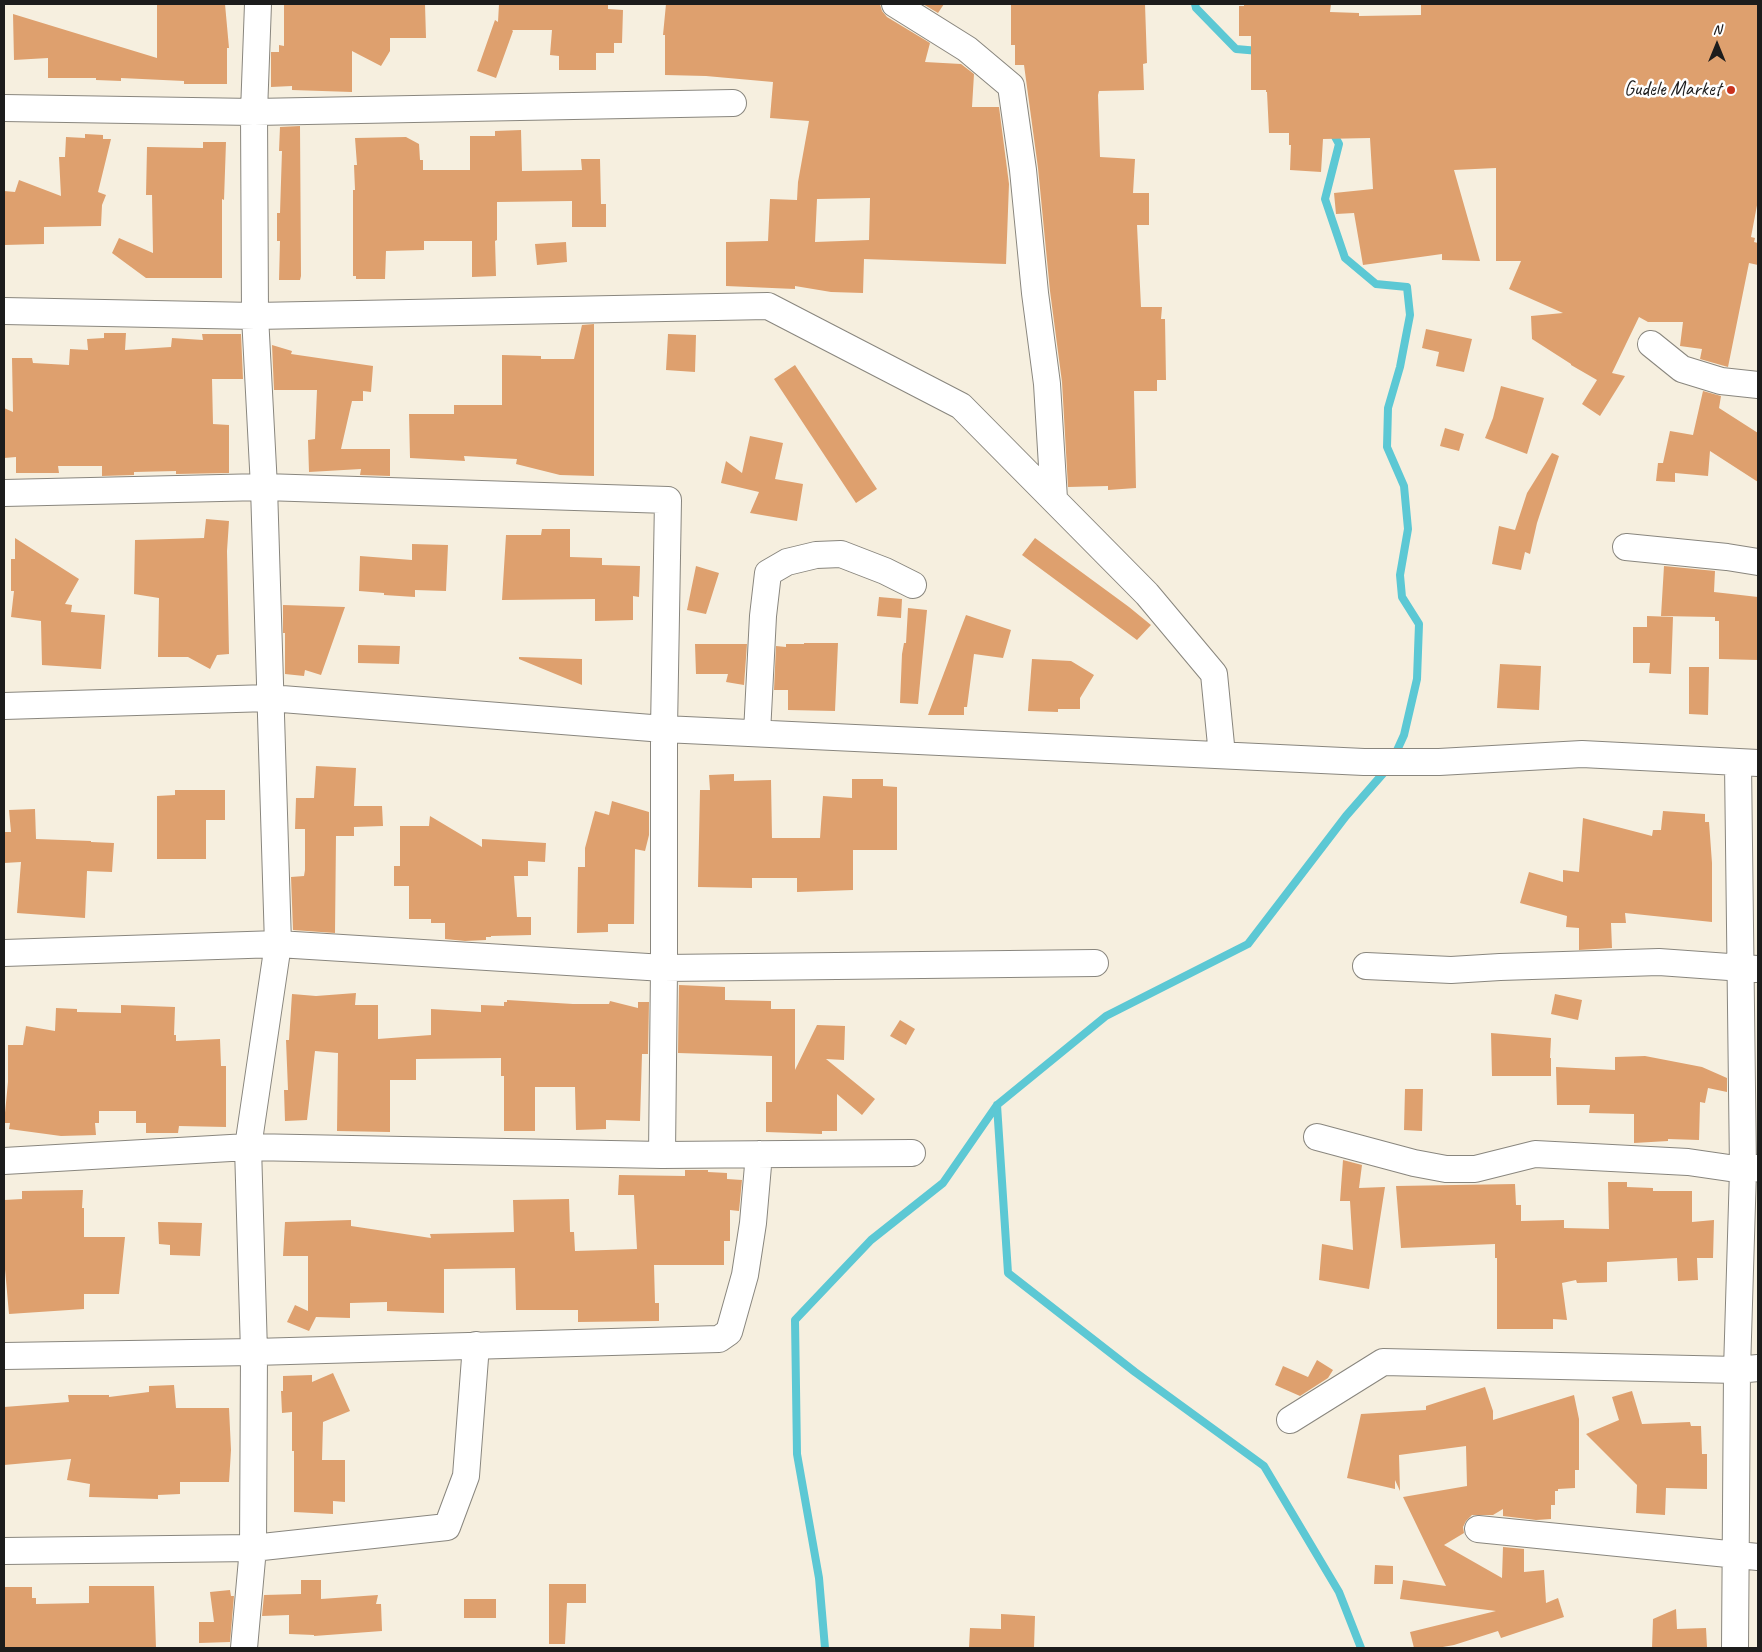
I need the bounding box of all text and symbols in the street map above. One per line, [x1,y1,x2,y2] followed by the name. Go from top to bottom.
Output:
[1692,20,1742,70] north arrow
[1713,21,1721,38] text: N
[1624,78,1721,102] place label: Gudele Market
[1725,84,1737,96] marker: Gudele Market

